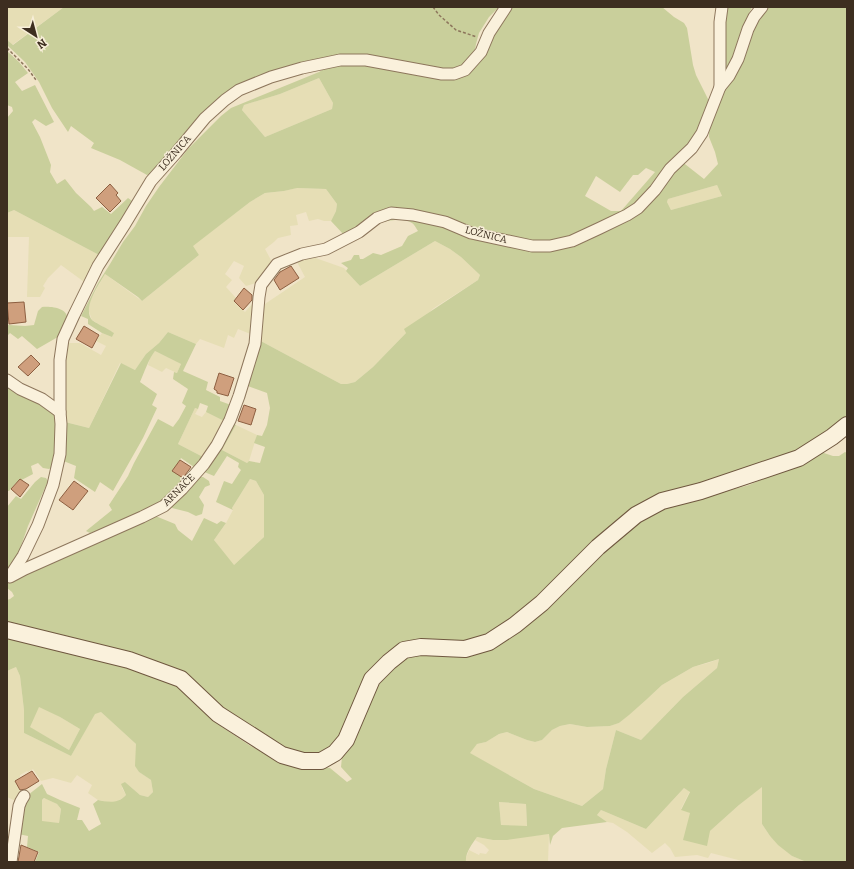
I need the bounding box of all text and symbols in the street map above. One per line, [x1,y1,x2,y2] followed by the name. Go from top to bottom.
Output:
[16,16,56,56] north arrow
[34,36,49,52] text: N
[156,132,194,173] street label: LOŽNICA
[464,223,509,246] street label: LOŽNICA
[159,470,198,509] street label: ARNAČE

